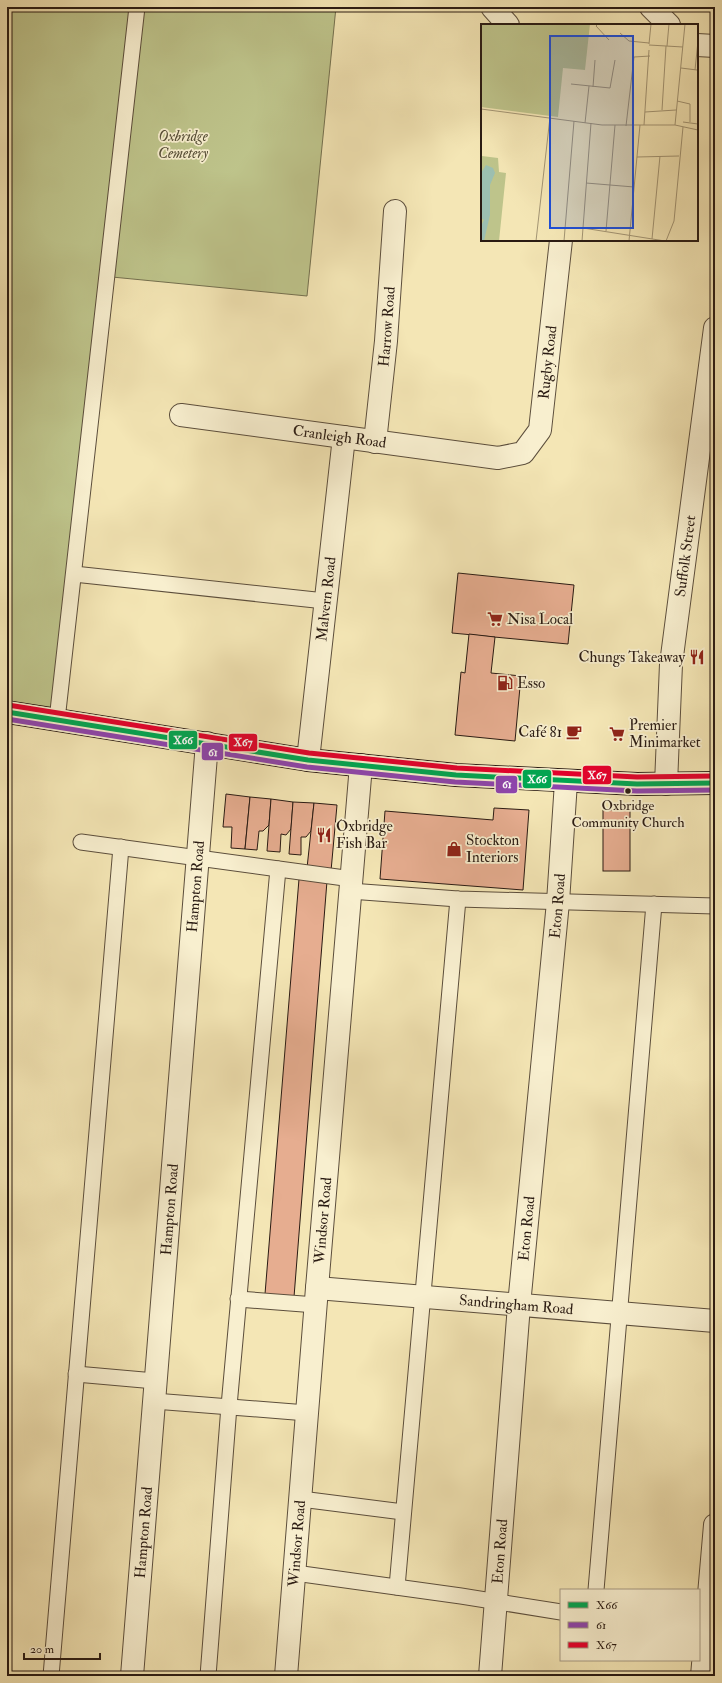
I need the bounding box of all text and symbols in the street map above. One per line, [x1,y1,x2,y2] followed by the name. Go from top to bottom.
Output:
[481,24,698,241] inset map
[158,127,209,163] park label: Oxbridge Cemetery
[374,285,399,368] street label: Harrow Road
[534,324,561,400] street label: Rugby Road
[292,421,388,452] street label: Cranleigh Road
[670,514,700,598] street label: Suffolk Street
[312,555,340,642] street label: Malvern Road
[486,610,504,628] supermarket icon: Nisa Local
[507,610,573,629] place label: Nisa Local
[578,648,685,667] place label: Chungs Takeaway
[688,648,706,666] restaurant icon: Chungs Takeaway
[496,674,514,692] fuel station icon: Esso
[517,674,545,693] place label: Esso
[629,716,701,752] place label: Premier Minimarket
[518,723,562,742] place label: Café 81
[565,723,583,741] cafe icon: Café 81
[608,725,626,743] supermarket icon: Premier Minimarket
[168,730,198,750] line badge: X66
[228,733,258,752] line badge: X67
[173,734,194,747] text: X66
[233,736,254,749] text: X67
[201,742,224,761] line badge: 61
[208,746,218,759] text: 61
[582,765,612,785] line badge: X67
[522,769,552,789] line badge: X66
[587,769,608,782] text: X67
[527,773,548,786] text: X66
[495,775,518,794] line badge: 61
[502,778,512,791] text: 61
[623,786,633,796] marker: Oxbridge Community Church
[571,797,685,832] place label: Oxbridge Community Church
[336,817,393,853] place label: Oxbridge Fish Bar
[315,826,333,844] restaurant icon: Oxbridge Fish Bar
[466,831,519,867] place label: Stockton Interiors
[182,839,209,933] street label: Hampton Road
[445,840,463,858] shop icon: Stockton Interiors
[545,872,569,939] street label: Eton Road
[156,1162,183,1256] street label: Hampton Road
[309,1176,336,1266] street label: Windsor Road
[514,1195,539,1262] street label: Eton Road
[458,1290,575,1319] street label: Sandringham Road
[130,1485,157,1579] street label: Hampton Road
[284,1499,310,1588] street label: Windsor Road
[488,1518,512,1585] street label: Eton Road
[560,1589,700,1661] legend
[596,1598,618,1613] text: X66
[596,1618,606,1633] text: 61
[24,1635,100,1661] scale bar
[596,1638,617,1653] text: X67
[30,1642,55,1657] text: 20 m

